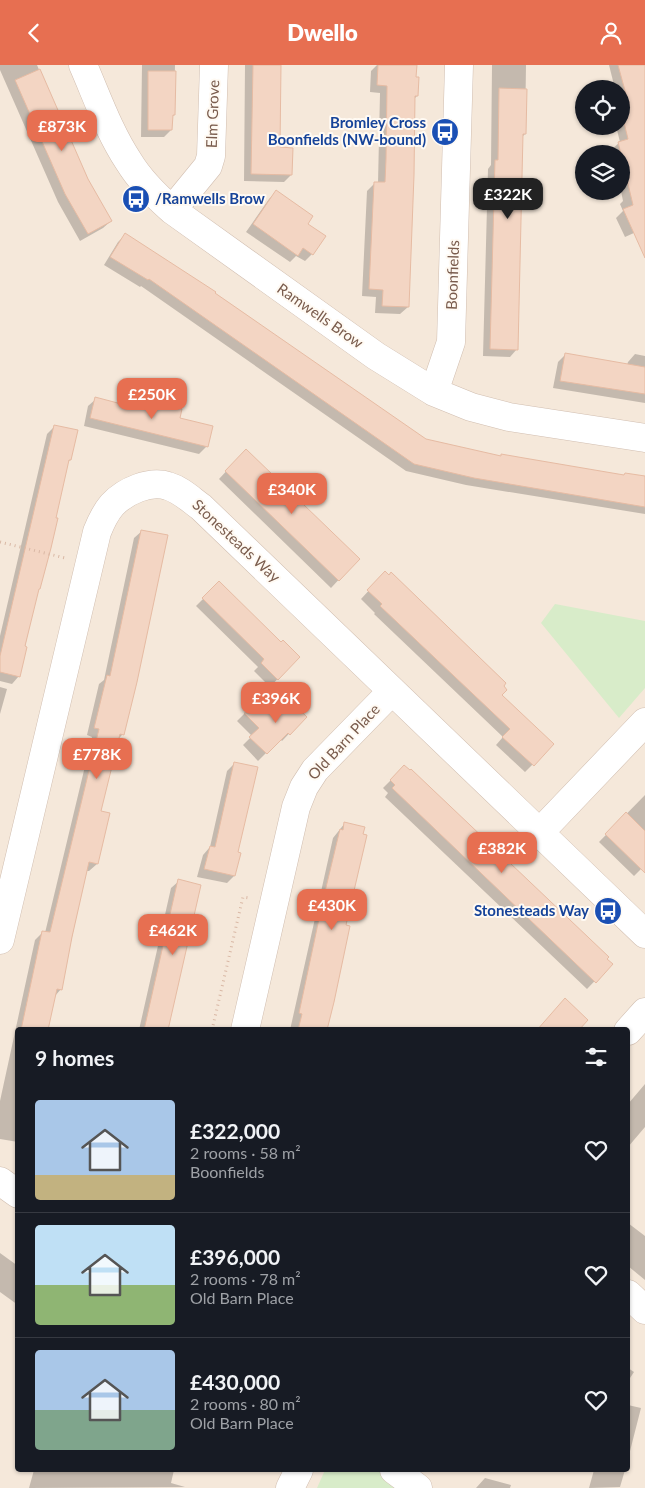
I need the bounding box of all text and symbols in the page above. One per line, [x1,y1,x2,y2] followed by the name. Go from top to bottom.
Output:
[20,19,48,47] icon: back
[287,19,358,46] text: Dwello
[597,19,625,47] icon: person
[202,80,222,148] street label: Elm Grove
[575,80,630,200] map controls
[575,80,630,135] button: locate
[27,109,97,152] pin: £873K
[268,113,426,148] place label: Bromley Cross Boonfields (NW-bound)
[38,116,86,135] text: £873K
[430,117,460,147] bus stop icon: Bromley Cross Boonfields (NW-bound)
[575,145,630,200] button: layers
[473,177,543,220] pin: £322K
[121,184,151,214] bus stop icon: /Ramwells Brow
[484,184,532,203] text: £322K
[155,189,265,207] place label: /Ramwells Brow
[442,240,462,310] street label: Boonfields
[274,279,367,352] street label: Ramwells Brow
[117,377,187,420] pin: £250K
[128,384,176,403] text: £250K
[257,473,327,515] pin: £340K
[268,479,316,498] text: £340K
[189,495,284,586] street label: Stonesteads Way
[241,681,311,724] pin: £396K
[252,688,300,707] text: £396K
[304,700,383,783] street label: Old Barn Place
[62,737,132,780] pin: £778K
[73,744,121,763] text: £778K
[467,831,537,874] pin: £382K
[478,838,526,857] text: £382K
[297,889,367,931] pin: £430K
[308,895,356,914] text: £430K
[593,896,623,926] bus stop icon: Stonesteads Way
[474,901,589,919] place label: Stonesteads Way
[138,913,208,956] pin: £462K
[149,920,197,939] text: £462K
[582,1043,610,1071] icon: filters
[35,1045,114,1070] text: 9 homes
[190,1118,280,1143] text: £322,000
[75,1120,135,1180] icon: home
[582,1136,610,1164] icon: heart
[190,1143,301,1162] text: 2 rooms · 58 m²
[190,1162,264,1181] text: Boonfields
[190,1244,280,1269] text: £396,000
[75,1245,135,1305] icon: home
[582,1261,610,1289] icon: heart
[190,1269,301,1288] text: 2 rooms · 78 m²
[190,1288,294,1307] text: Old Barn Place
[190,1369,280,1394] text: £430,000
[75,1370,135,1430] icon: home
[582,1386,610,1414] icon: heart
[190,1394,301,1413] text: 2 rooms · 80 m²
[190,1413,294,1432] text: Old Barn Place

